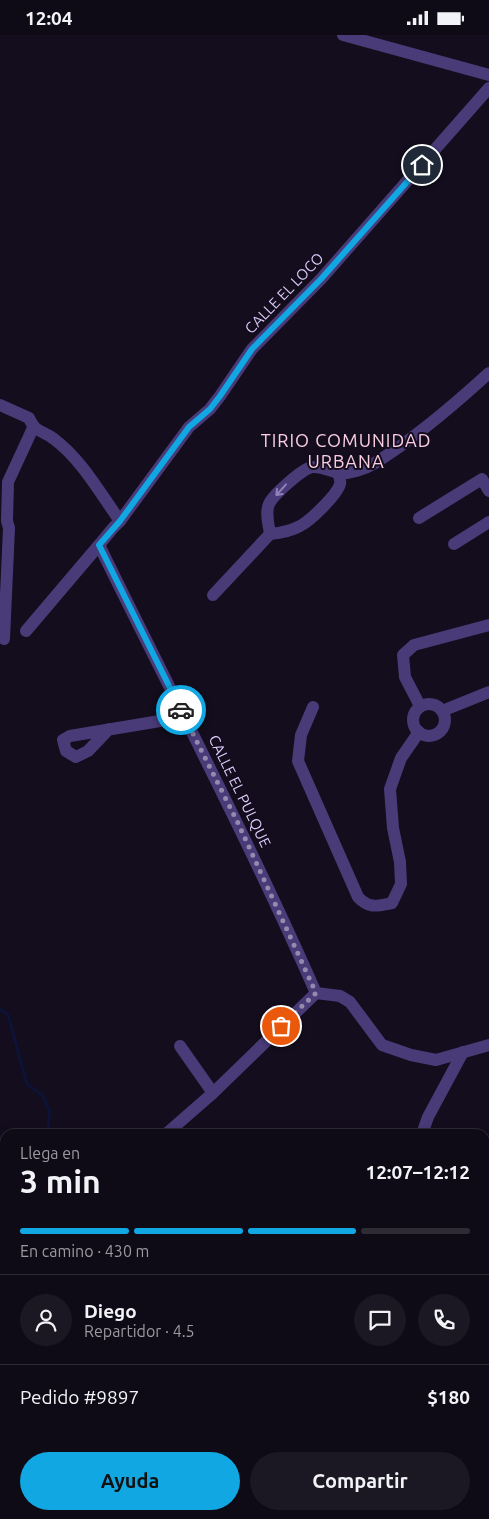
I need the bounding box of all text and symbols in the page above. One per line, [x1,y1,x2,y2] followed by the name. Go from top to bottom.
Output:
[25,7,73,29] text: 12:04
[401,144,443,186] pin
[408,151,436,179] icon: home
[241,249,327,337] street label: CALLE EL LOCO
[261,430,431,471] district label: TIRIO COMUNIDAD URBANA
[275,484,287,497] one-way arrow
[156,685,206,735] courier
[167,696,195,724] icon: car
[205,732,275,850] street label: CALLE EL PULQUE
[260,1005,302,1047] pin
[267,1012,295,1040] icon: bag
[20,1144,80,1162] text: Llega en
[365,1161,470,1183] text: 12:07–12:12
[20,1163,101,1199] text: 3 min
[20,1242,149,1260] text: En camino · 430 m
[20,1294,72,1346] button: person
[354,1294,406,1346] button: chat
[418,1294,470,1346] button: phone
[84,1300,137,1322] text: Diego
[84,1322,195,1340] text: Repartidor · 4.5
[20,1386,139,1408] text: Pedido #9897
[427,1386,470,1408] text: $180
[20,1452,240,1510] button: Ayuda
[250,1452,470,1510] button: Compartir

